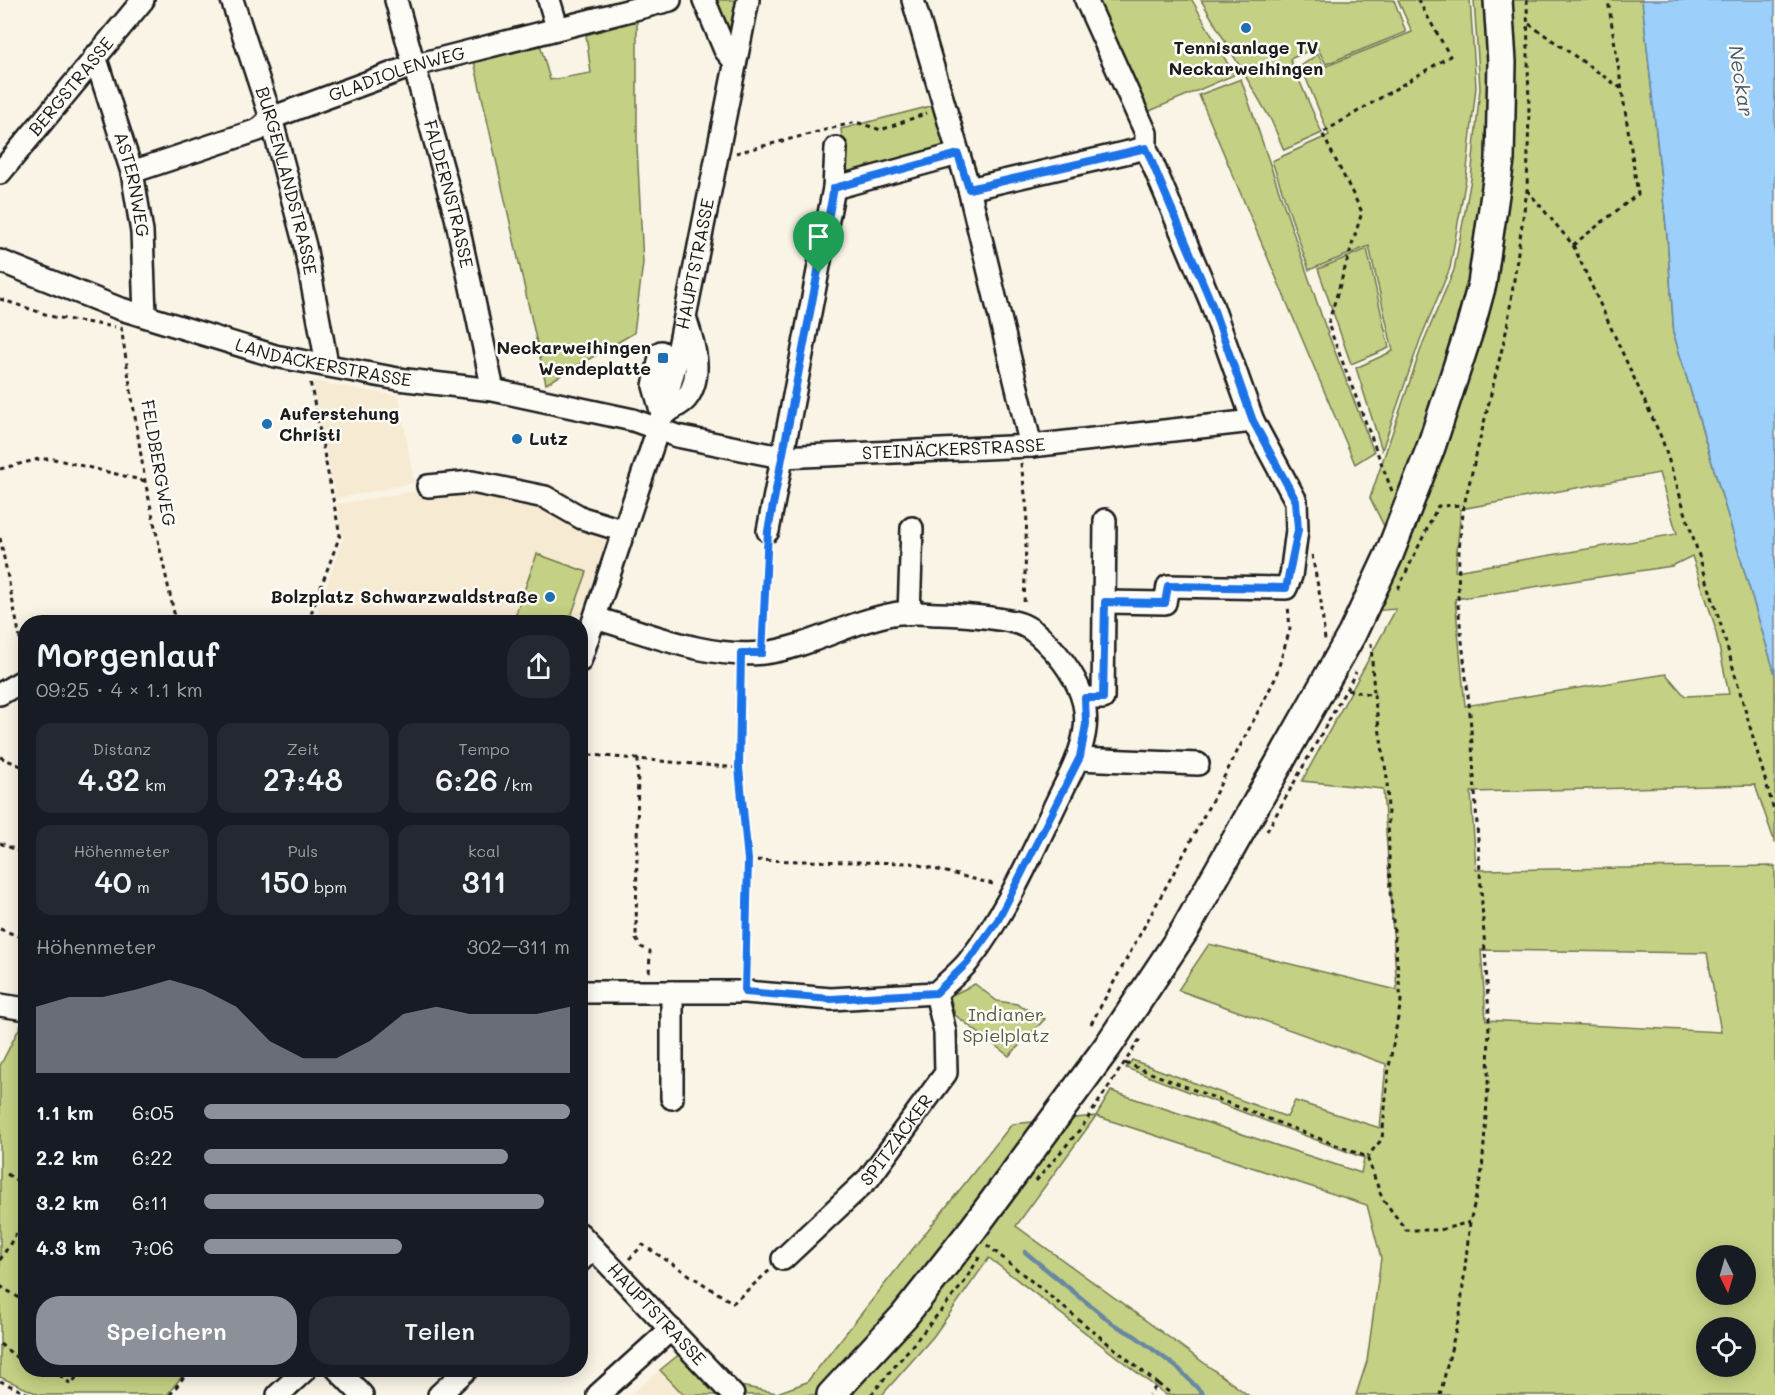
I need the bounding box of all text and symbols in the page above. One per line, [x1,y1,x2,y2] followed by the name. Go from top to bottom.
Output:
[1239,21,1253,35] marker: Tennisanlage TV Neckarweihingen
[23,32,118,140] street label: BERGSTRASSE
[1169,35,1323,80] place label: Tennisanlage TV Neckarweihingen
[325,40,467,107] street label: GLADIOLENWEG
[1724,43,1760,118] water label: Neckar
[250,83,323,277] street label: BURGENLANDSTRASSE
[419,117,480,270] street label: FALDERNSTRASSE
[109,129,156,239] street label: ASTERNWEG
[670,196,719,332] street label: HAUPTSTRASSE
[793,211,844,273] pin
[802,220,835,253] icon: arrive
[233,332,413,391] street label: LANDÄCKERSTRASSE
[496,335,651,380] place label: Neckarweihingen Wendeplatte
[656,351,670,365] marker: Neckarweihingen Wendeplatte
[136,398,182,528] street label: FELDBERGWEG
[279,401,400,446] place label: Auferstehung Christi
[260,417,274,431] marker: Auferstehung Christi
[529,426,568,450] place label: Lutz
[862,431,1047,464] street label: STEINÄCKERSTRASSE
[510,432,524,446] marker: Lutz
[270,584,538,608] place label: Bolzplatz Schwarzwaldstraße
[543,590,557,604] marker: Bolzplatz Schwarzwaldstraße
[36,632,219,675] text: Morgenlauf
[507,635,570,698] button: share
[36,676,203,702] text: 09:25 · 4 × 1.1 km
[93,738,151,759] text: Distanz
[287,738,319,759] text: Zeit
[459,738,509,759] text: Tempo
[78,759,140,799] text: 4.32
[263,759,343,799] text: 27:48
[435,759,498,799] text: 6:26
[140,774,166,795] text: km
[498,774,533,795] text: /km
[74,840,170,861] text: Höhenmeter
[288,840,318,861] text: Puls
[468,840,500,861] text: kcal
[94,861,132,901] text: 40
[259,861,309,901] text: 150
[462,861,506,901] text: 311
[132,876,150,897] text: m
[309,876,347,897] text: bpm
[36,933,156,959] text: Höhenmeter
[466,933,570,959] text: 302–311 m
[962,1002,1050,1047] park label: Indianer Spielplatz
[855,1089,938,1191] street label: SPITZÄCKER
[36,1099,94,1125] text: 1.1 km
[132,1099,174,1125] text: 6:05
[36,1144,98,1170] text: 2.2 km
[132,1144,173,1170] text: 6:22
[36,1189,99,1215] text: 3.2 km
[132,1189,168,1215] text: 6:11
[36,1234,101,1260] text: 4.3 km
[132,1234,174,1260] text: 7:06
[1696,1245,1756,1305] north arrow
[1696,1245,1756,1377] map controls
[603,1257,712,1370] street label: HAUPTSTRASSE
[36,1296,297,1365] button: Speichern
[309,1296,570,1365] button: Teilen
[1696,1317,1756,1377] button: locate

